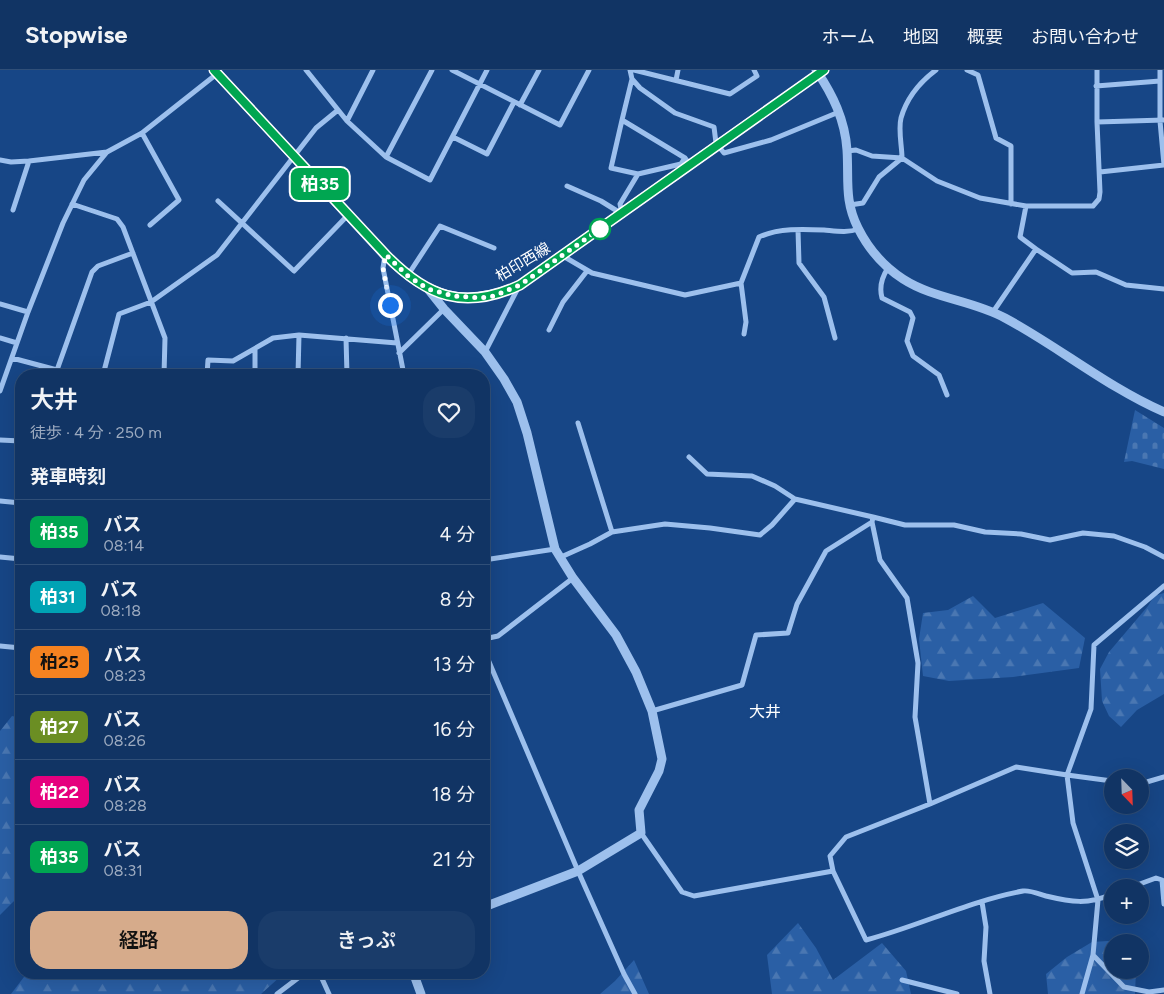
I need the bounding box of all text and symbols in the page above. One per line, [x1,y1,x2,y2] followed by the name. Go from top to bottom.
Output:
[25,20,128,49] text: Stopwise
[822,26,875,48] text: ホーム
[903,26,939,48] text: 地図
[967,26,1003,48] text: 概要
[1031,26,1139,48] text: お問い合わせ
[291,168,349,200] line badge: 柏35
[301,173,339,195] text: 柏35
[589,218,611,240] unlabelled marker
[493,239,553,285] street label: 柏印西線
[378,293,403,318] your location
[30,385,78,414] text: 大井
[423,386,475,438] button: heart
[30,423,162,442] text: 徒歩 · 4 分 · 250 m
[30,465,106,488] text: 発車時刻
[103,513,141,536] text: バス
[40,521,78,543] text: 柏35
[440,523,475,546] text: 4 分
[103,536,144,555] text: 08:14
[101,578,139,601] text: バス
[40,586,76,608] text: 柏31
[440,588,475,611] text: 8 分
[101,601,141,620] text: 08:18
[104,643,142,666] text: バス
[40,651,79,673] text: 柏25
[433,653,475,676] text: 13 分
[104,666,146,685] text: 08:23
[749,702,781,721] district label: 大井
[103,708,141,731] text: バス
[40,716,78,738] text: 柏27
[433,718,475,741] text: 16 分
[103,731,146,750] text: 08:26
[1104,769,1149,814] north arrow
[1104,769,1149,979] map controls
[104,773,142,796] text: バス
[40,781,79,803] text: 柏22
[432,783,475,806] text: 18 分
[104,796,147,815] text: 08:28
[1104,824,1149,869] button: layers
[103,838,141,861] text: バス
[40,846,78,868] text: 柏35
[433,848,475,871] text: 21 分
[103,861,143,880] text: 08:31
[1104,879,1149,924] button: +
[30,911,248,969] button: 経路
[258,911,475,969] button: きっぷ
[1104,934,1149,979] button: −

